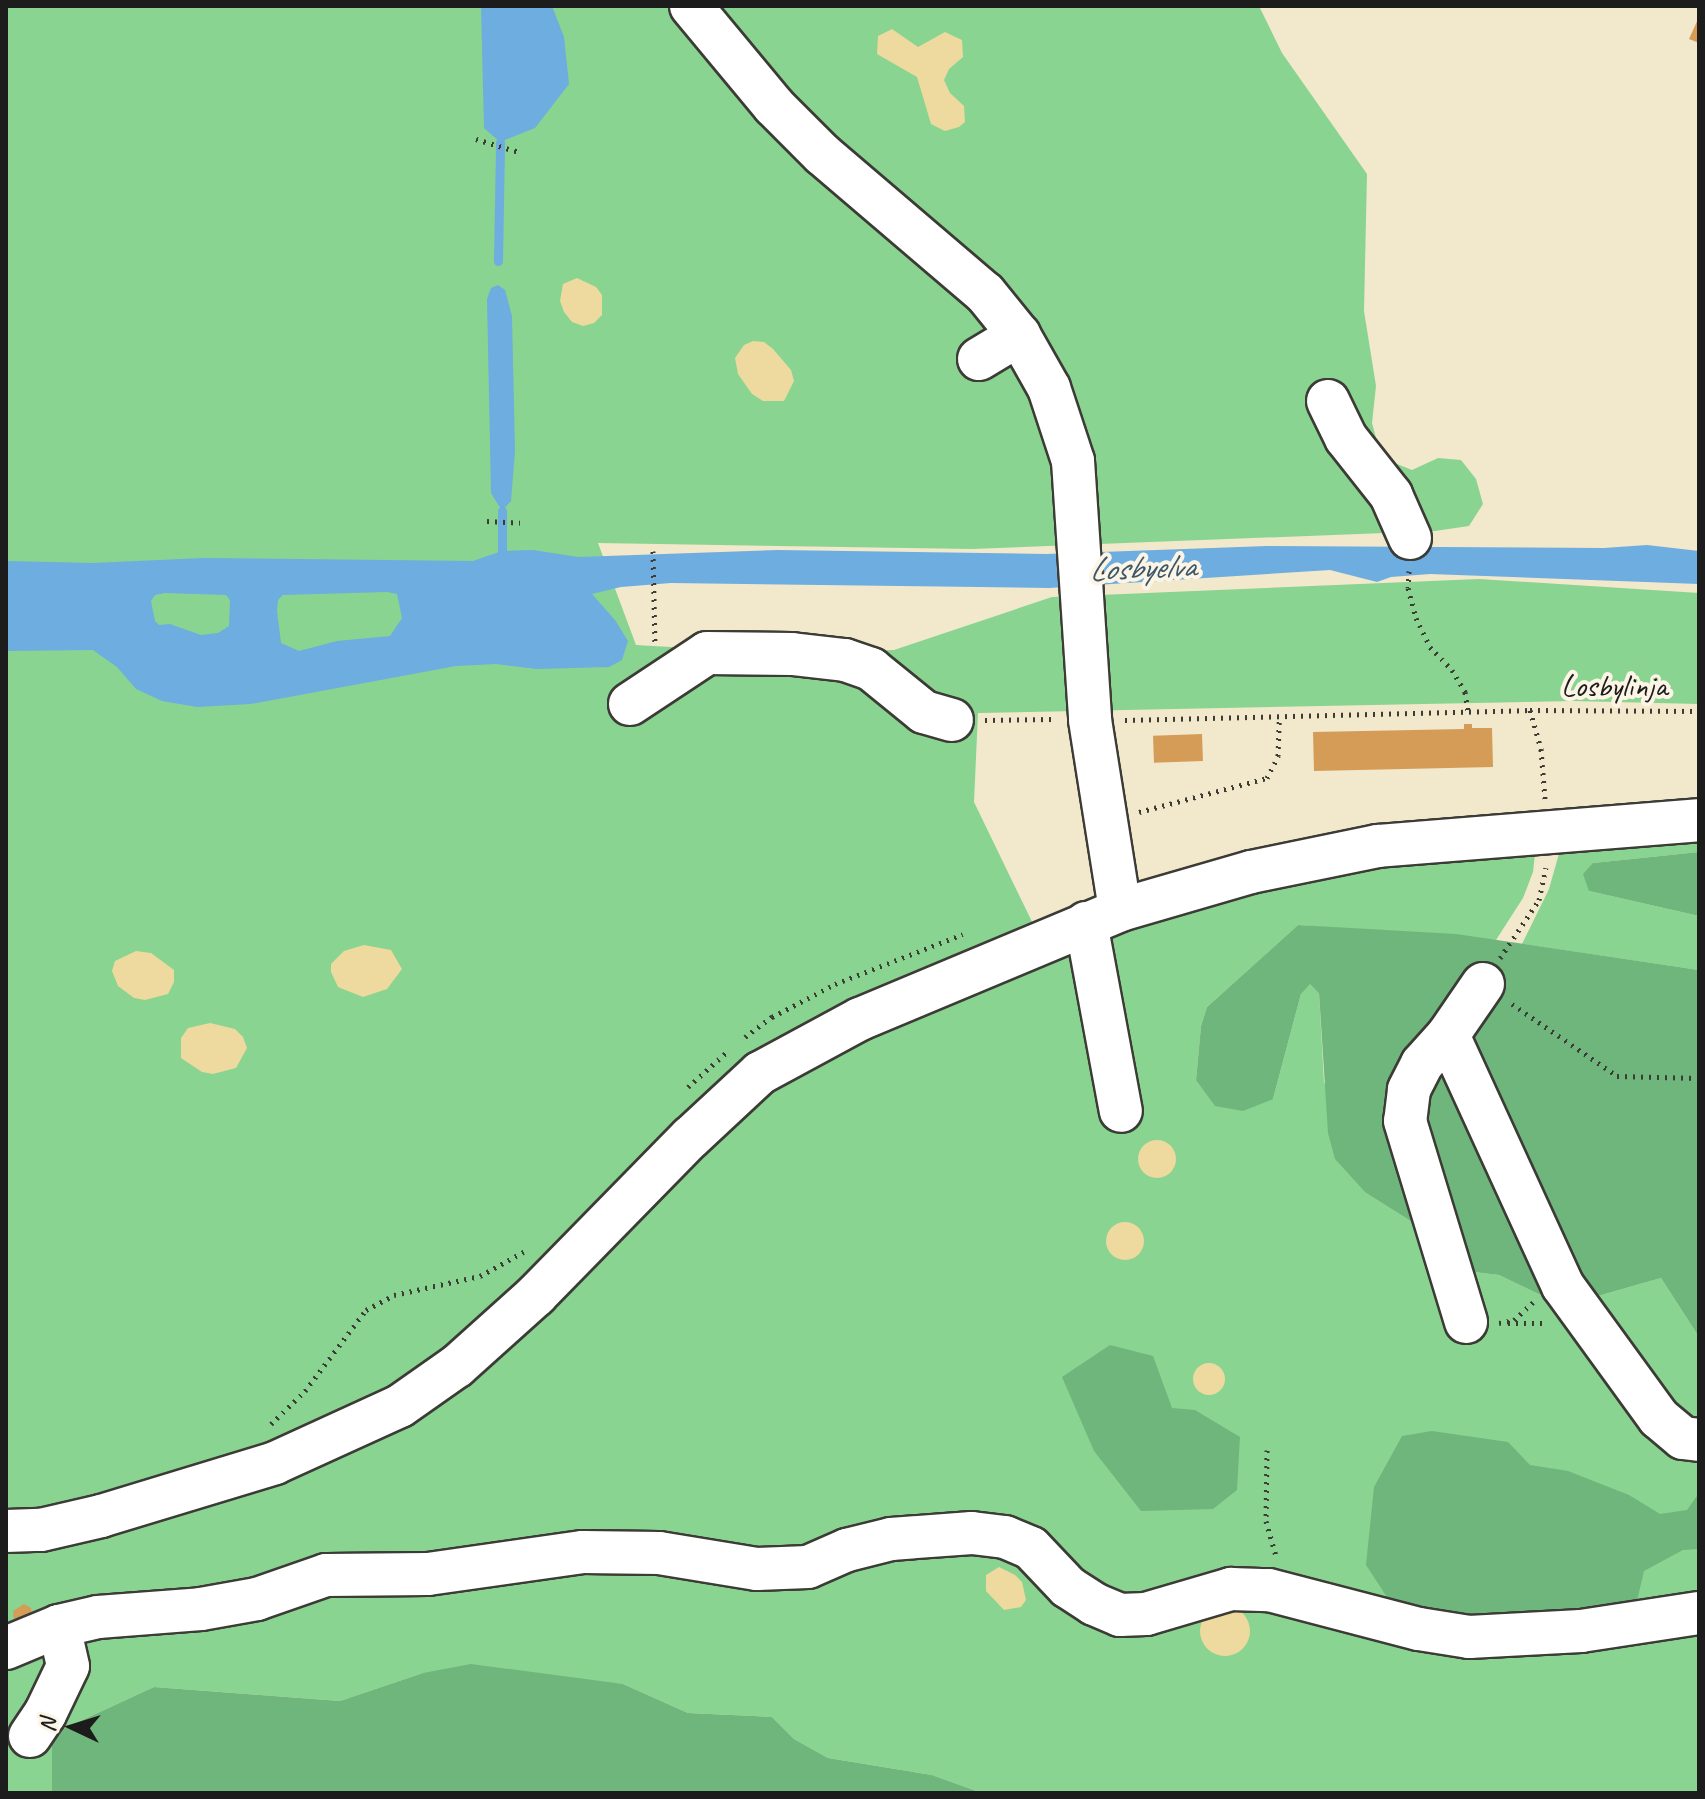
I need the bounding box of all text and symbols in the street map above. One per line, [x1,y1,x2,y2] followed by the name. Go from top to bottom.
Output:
[1088,545,1196,589] water label: Losbyelva
[1561,667,1667,705] street label: Losbylinja
[32,1687,112,1767] north arrow
[34,1718,62,1733] text: N

